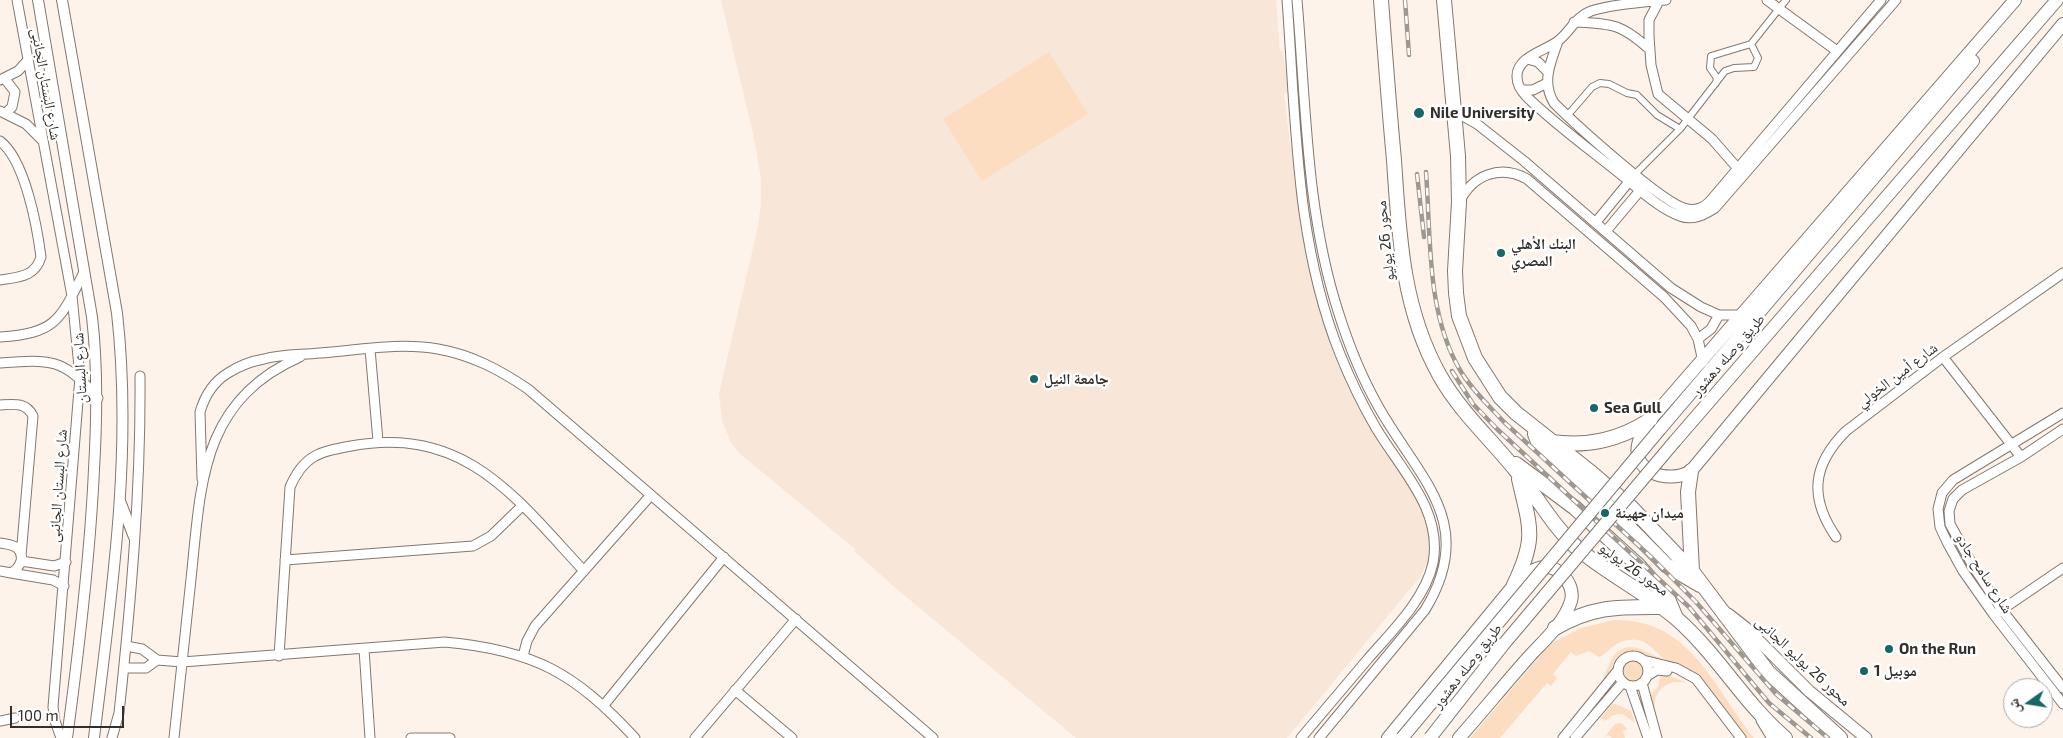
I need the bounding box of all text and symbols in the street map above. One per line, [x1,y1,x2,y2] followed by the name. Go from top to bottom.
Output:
[27,26,65,142] street label: شارع البستان الجانبى
[1430,104,1535,122] place label: Nile University
[1412,106,1426,120] marker: Nile University
[1372,200,1398,282] street label: محور 26 يوليو
[1511,235,1576,270] place label: البنك الأهلي المصري
[1495,247,1507,259] marker: البنك الأهلي المصري
[1687,310,1769,400] street label: طريق وصله دهشور
[69,332,91,404] street label: شارع البستان
[1853,339,1941,411] street label: شارع أمين الخولي
[1044,370,1109,388] place label: جامعة النيل
[1028,373,1040,385] marker: جامعة النيل
[1604,399,1661,417] place label: Sea Gull
[1588,402,1600,414] marker: Sea Gull
[45,429,71,543] street label: شارع البستان الجانبى
[1615,504,1684,522] place label: ميدان جهينة
[1599,507,1611,519] marker: ميدان جهينة
[1951,529,2017,617] street label: شارع سامح جادو
[1596,538,1672,600] street label: محور 26 يوليو
[1752,612,1854,710] street label: محور 26 يوليو الجانبى
[1428,620,1506,712] street label: طريق وصله دهشور
[1899,640,1976,658] place label: On the Run
[1883,643,1895,655] marker: On the Run
[1874,662,1917,680] place label: موبيل 1
[1858,665,1870,677] marker: موبيل 1
[2003,678,2053,728] north arrow
[12,696,126,728] scale bar
[2004,697,2024,715] text: ش
[18,706,59,724] text: 100 m

